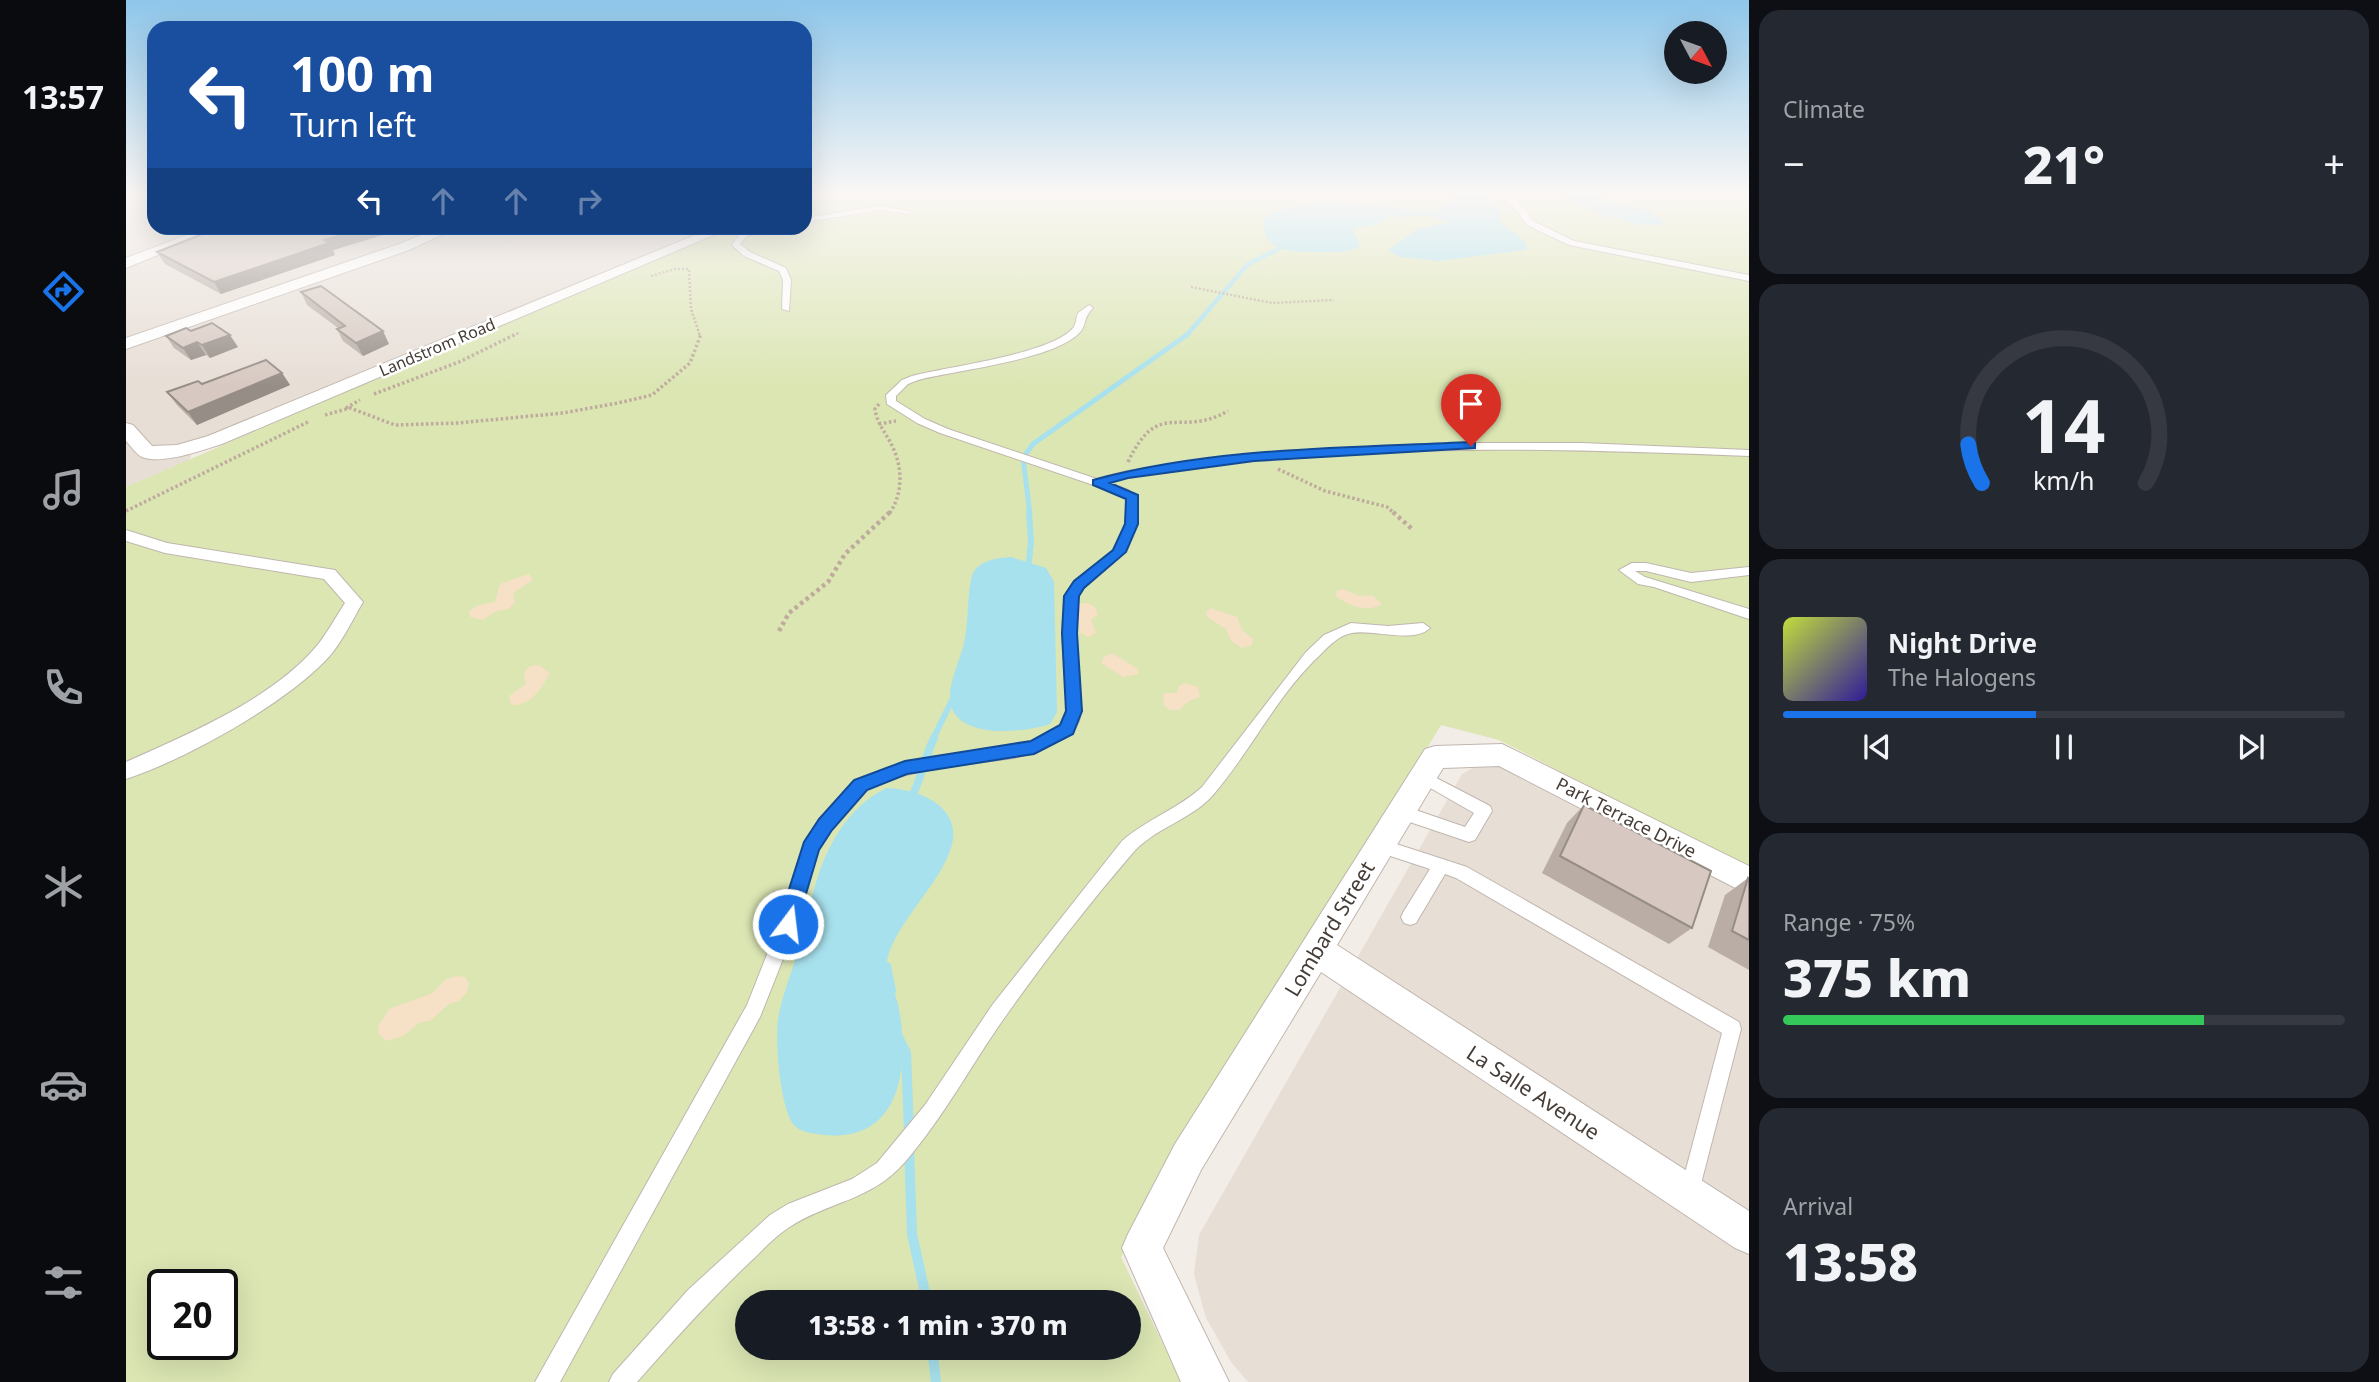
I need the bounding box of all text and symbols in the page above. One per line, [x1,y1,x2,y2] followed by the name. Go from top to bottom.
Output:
[1664,21,1727,84] north arrow
[1664,21,1727,84] map controls
[290,40,435,106] text: 100 m
[175,49,266,140] icon: left
[22,75,104,118] text: 13:57
[1783,93,1865,125] text: Climate
[290,103,416,146] text: Turn left
[2023,128,2105,199] text: 21°
[1783,137,1805,189] text: −
[2323,137,2345,189] text: +
[351,182,389,220] icon: left
[424,182,462,220] icon: ahead
[497,182,535,220] icon: ahead
[570,182,608,220] icon: right
[39,267,88,316] icon: directions
[376,313,498,381] street label: Landstrom Road
[1441,374,1501,446] pin
[2022,375,2106,474] text: 14
[1452,385,1490,423] icon: arrive
[2033,462,2095,496] text: km/h
[39,465,88,514] icon: music
[1888,625,2037,661] text: Night Drive
[1888,661,2036,693] text: The Halogens
[39,663,88,712] icon: phone
[1858,728,1896,766] icon: previous
[2045,728,2083,766] icon: pause
[2232,728,2270,766] icon: next
[1552,771,1701,863] street label: Park Terrace Drive
[1278,855,1381,1001] street label: Lombard Street
[39,862,88,911] icon: climate
[751,887,825,961] position arrow
[1783,906,1915,938] text: Range · 75%
[1783,941,1971,1012] text: 375 km
[1462,1039,1606,1146] street label: La Salle Avenue
[39,1060,88,1109] icon: car
[1783,1190,1853,1222] text: Arrival
[1783,1225,1918,1296] text: 13:58
[39,1258,88,1307] icon: filters
[147,1269,238,1360] speed limit sign: 20
[808,1307,1068,1343] text: 13:58 · 1 min · 370 m

